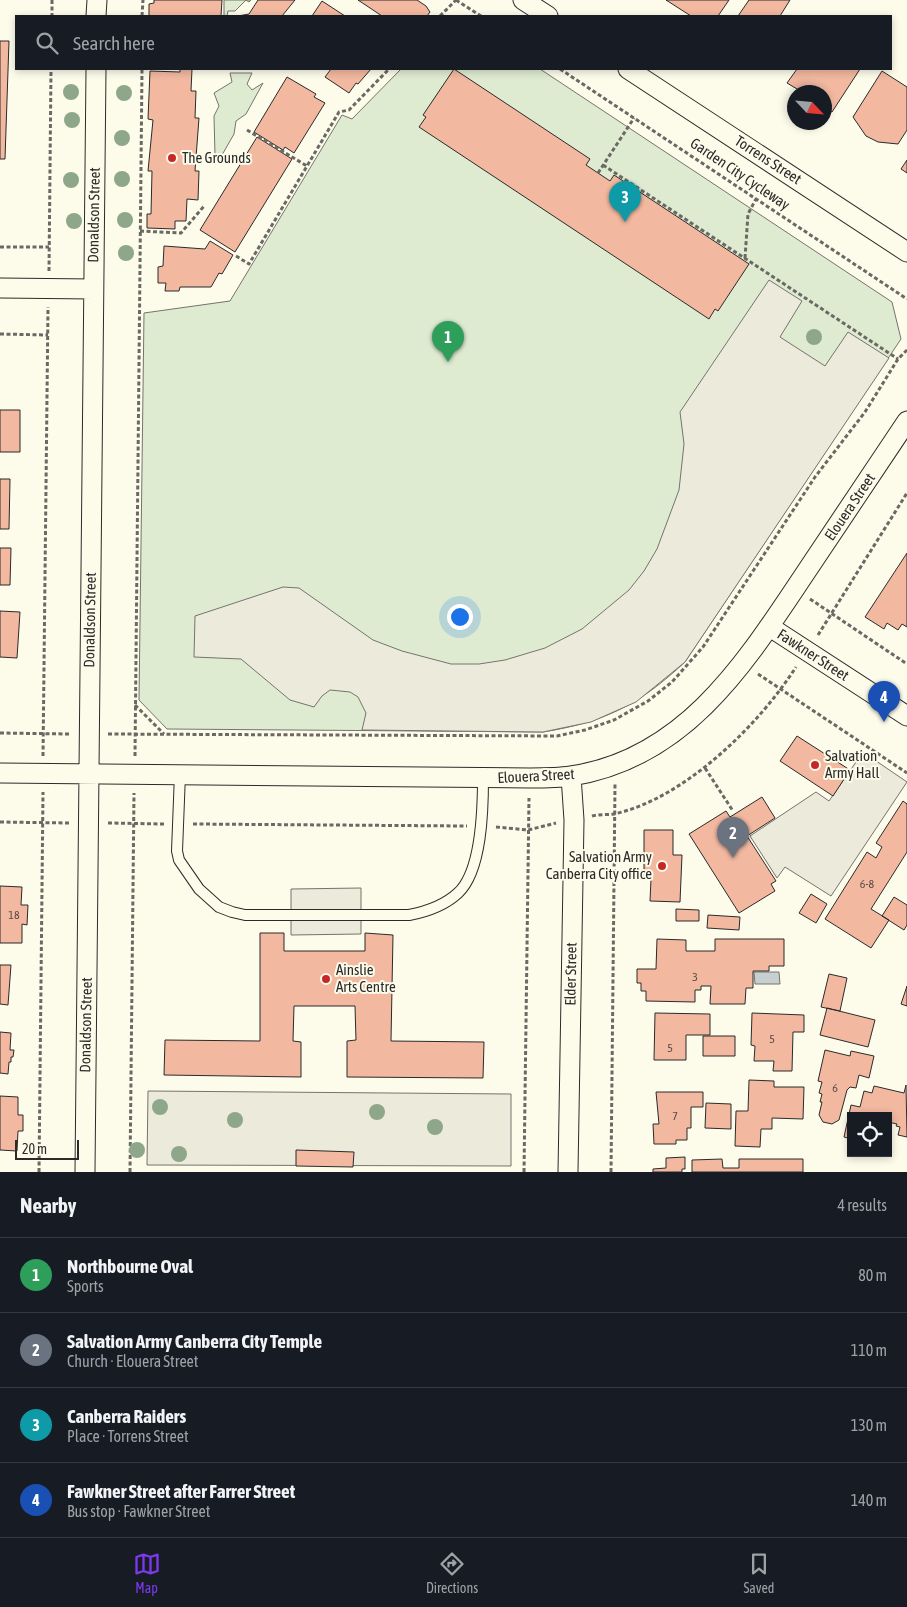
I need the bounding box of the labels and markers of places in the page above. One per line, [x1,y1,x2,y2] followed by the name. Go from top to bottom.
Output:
[182,149,251,166] place label: The Grounds
[166,152,178,164] marker: The Grounds
[609,181,641,222] pin: 3
[432,321,464,362] pin: 1
[868,681,900,722] pin: 4
[825,747,879,781] place label: Salvation Army Hall
[809,759,821,771] marker: Salvation Army Hall
[717,817,749,858] pin: 2
[546,848,652,882] place label: Salvation Army Canberra City office
[656,860,668,872] marker: Salvation Army Canberra City office
[336,961,396,995] place label: Ainslie Arts Centre
[320,973,332,985] marker: Ainslie Arts Centre

